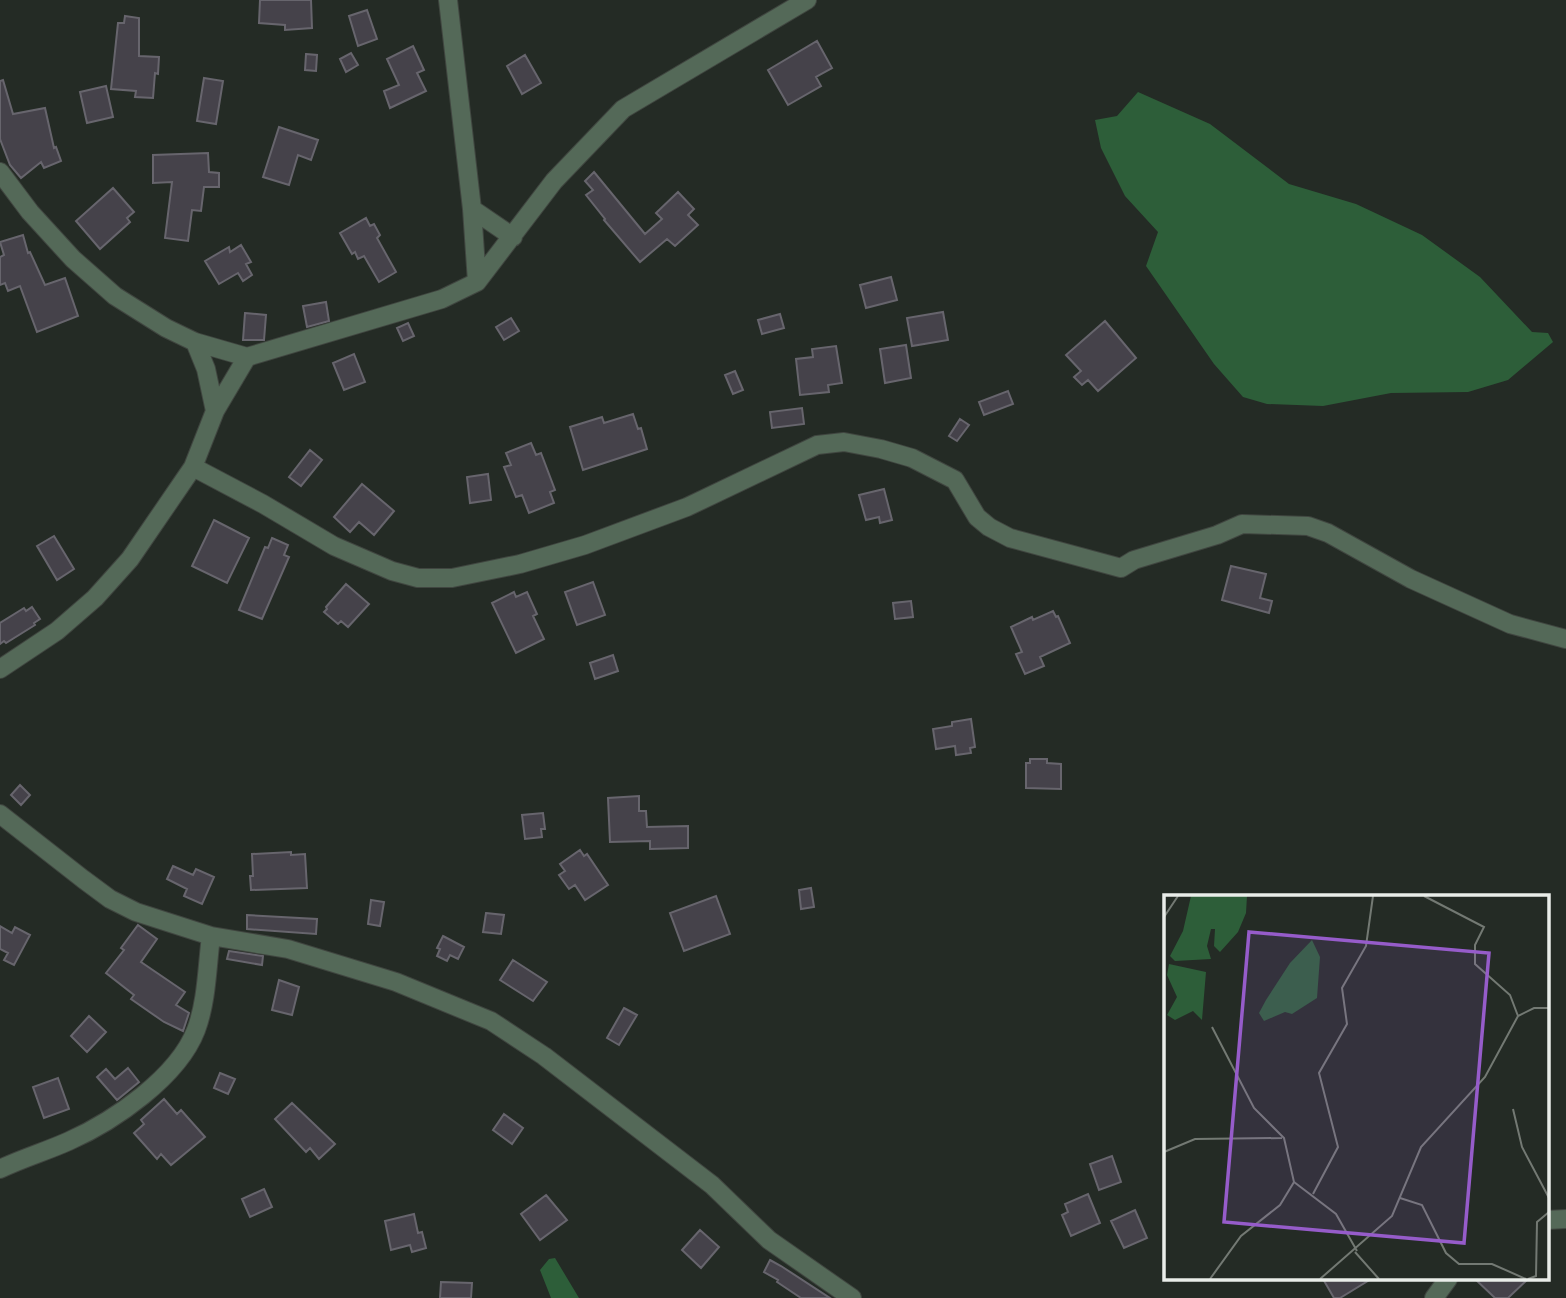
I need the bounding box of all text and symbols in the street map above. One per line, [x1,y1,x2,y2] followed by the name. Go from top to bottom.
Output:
[1164,895,1548,1280] inset map

